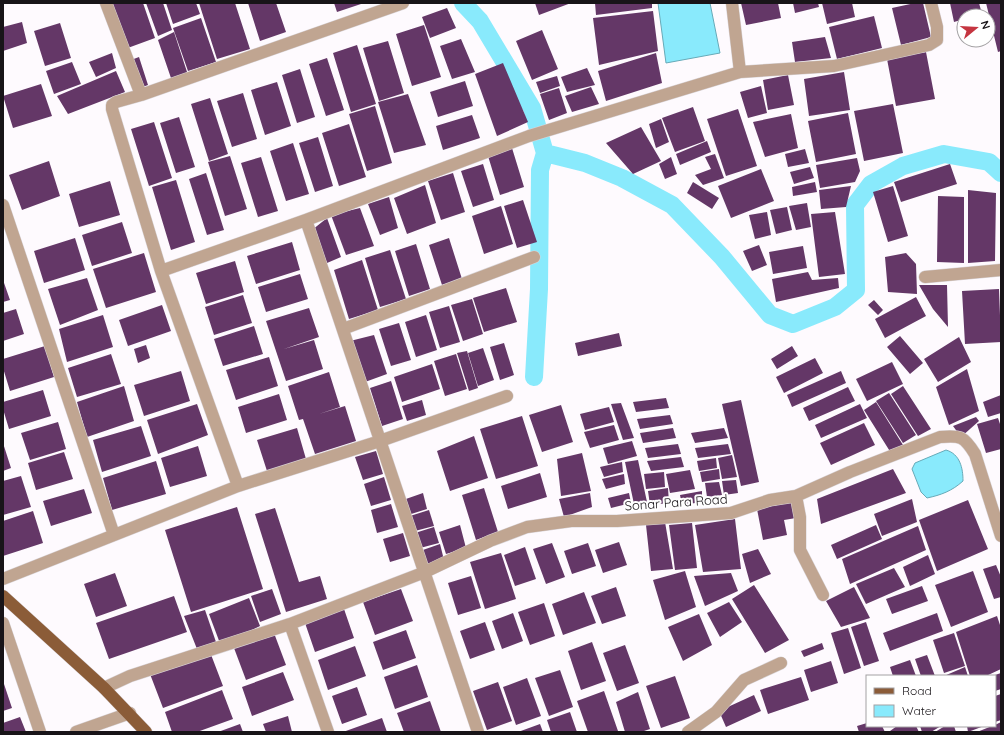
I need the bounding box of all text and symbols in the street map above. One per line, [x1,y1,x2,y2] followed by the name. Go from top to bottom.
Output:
[956,8,996,48] north arrow
[978,19,993,31] text: N
[624,490,728,514] street label: Sonar Para Road
[866,675,996,727] legend
[902,683,932,698] text: Road
[902,703,937,718] text: Water

